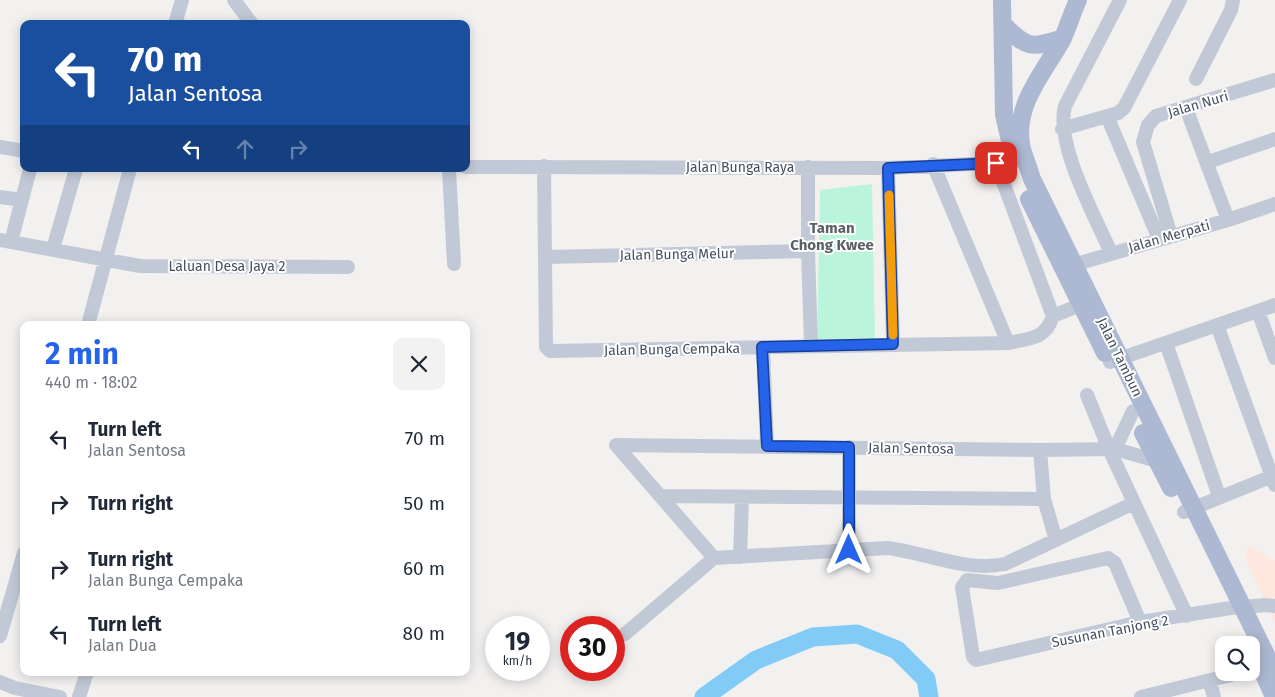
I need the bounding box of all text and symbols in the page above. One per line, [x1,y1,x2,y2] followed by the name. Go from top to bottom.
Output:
[128,38,202,80] text: 70 m
[45,40,110,105] icon: left
[128,80,263,107] text: Jalan Sentosa
[1166,88,1230,121] street label: Jalan Nuri
[178,135,206,163] icon: left
[231,135,259,163] icon: ahead
[284,135,312,163] icon: right
[975,142,1017,184] pin
[982,149,1010,177] icon: arrive
[686,159,794,176] street label: Jalan Bunga Raya
[1126,217,1212,256] street label: Jalan Merpati
[790,219,874,254] district label: Taman Chong Kwee
[620,245,735,264] street label: Jalan Bunga Melur
[168,258,286,275] street label: Laluan Desa Jaya 2
[1093,315,1146,400] street label: Jalan Tambun
[45,336,119,372] text: 2 min
[393,338,445,390] button: close
[604,340,740,359] street label: Jalan Bunga Cempaka
[45,373,137,392] text: 440 m · 18:02
[88,418,162,441] text: Turn left
[45,425,73,453] icon: left
[405,427,445,450] text: 70 m
[868,439,954,458] street label: Jalan Sentosa
[88,441,186,460] text: Jalan Sentosa
[45,490,73,518] icon: right
[88,492,173,515] text: Turn right
[404,492,445,515] text: 50 m
[822,523,874,575] position arrow
[88,548,173,571] text: Turn right
[45,555,73,583] icon: right
[403,557,445,580] text: 60 m
[88,571,244,590] text: Jalan Bunga Cempaka
[1050,612,1170,651] street label: Susunan Tanjong 2
[88,613,162,636] text: Turn left
[560,616,625,681] speed limit sign: 30
[45,620,73,648] icon: left
[403,622,445,645] text: 80 m
[505,627,530,657] text: 19
[88,636,157,655] text: Jalan Dua
[1215,636,1260,681] map controls
[1215,636,1260,681] button: search
[503,654,532,668] text: km/h

